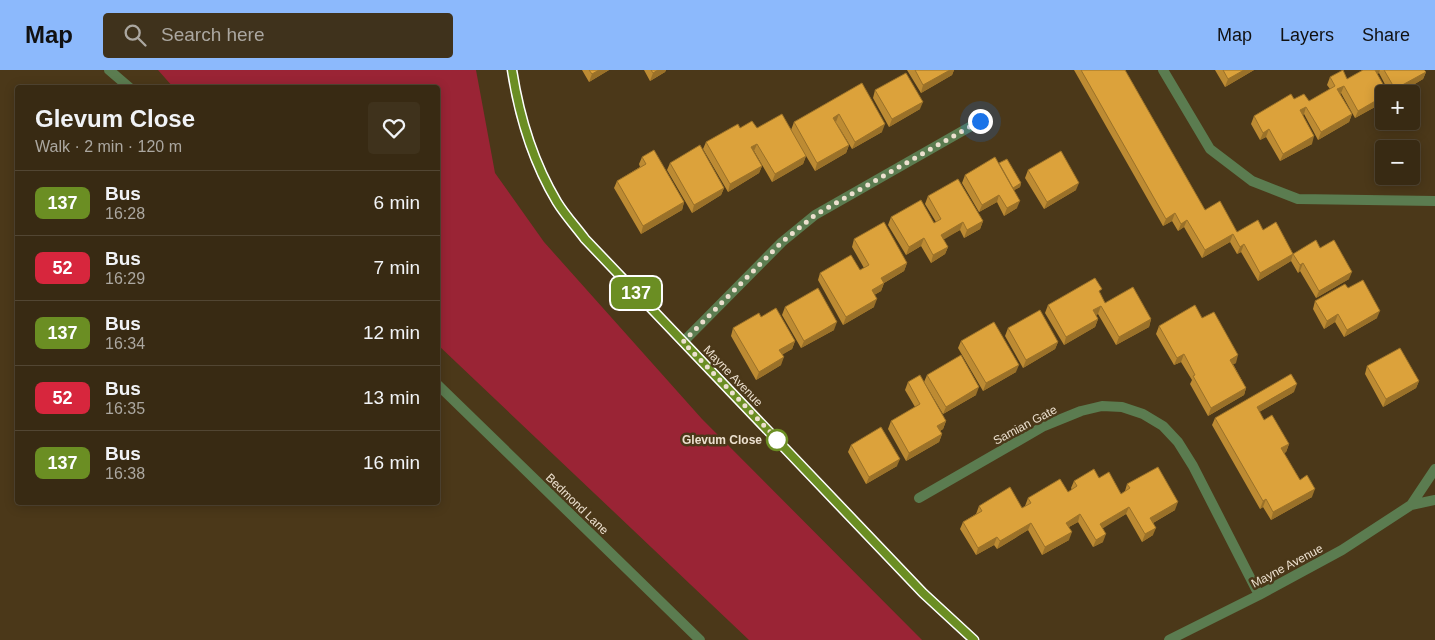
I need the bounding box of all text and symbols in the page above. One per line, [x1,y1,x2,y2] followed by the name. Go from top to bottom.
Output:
[103,13,453,58] search box
[25,21,73,48] text: Map
[121,21,149,49] icon: search
[161,24,265,45] text: Search here
[1217,25,1252,45] text: Map
[1280,25,1334,45] text: Layers
[1362,25,1410,45] text: Share
[1375,85,1420,185] map controls
[1375,85,1420,130] button: +
[368,102,420,154] button: heart
[35,105,195,132] text: Glevum Close
[968,109,993,134] your location
[35,138,182,155] text: Walk · 2 min · 120 m
[1375,140,1420,185] button: −
[105,183,141,204] text: Bus
[374,192,420,213] text: 6 min
[47,193,78,213] text: 137
[105,205,145,222] text: 16:28
[105,248,141,269] text: Bus
[374,257,420,278] text: 7 min
[52,258,73,278] text: 52
[105,270,145,287] text: 16:29
[607,277,665,309] line badge: 137
[621,283,651,303] text: 137
[105,313,141,334] text: Bus
[363,322,420,343] text: 12 min
[47,323,78,343] text: 137
[105,335,145,352] text: 16:34
[700,343,766,410] street label: Mayne Avenue
[105,378,141,399] text: Bus
[363,387,420,408] text: 13 min
[52,388,73,408] text: 52
[105,400,145,417] text: 16:35
[991,402,1059,448] street label: Samian Gate
[766,429,788,451] marker: Glevum Close
[682,433,762,447] place label: Glevum Close
[105,443,141,464] text: Bus
[363,452,420,473] text: 16 min
[47,453,78,473] text: 137
[105,465,145,482] text: 16:38
[543,471,611,538] street label: Bedmond Lane
[1249,541,1326,591] street label: Mayne Avenue

